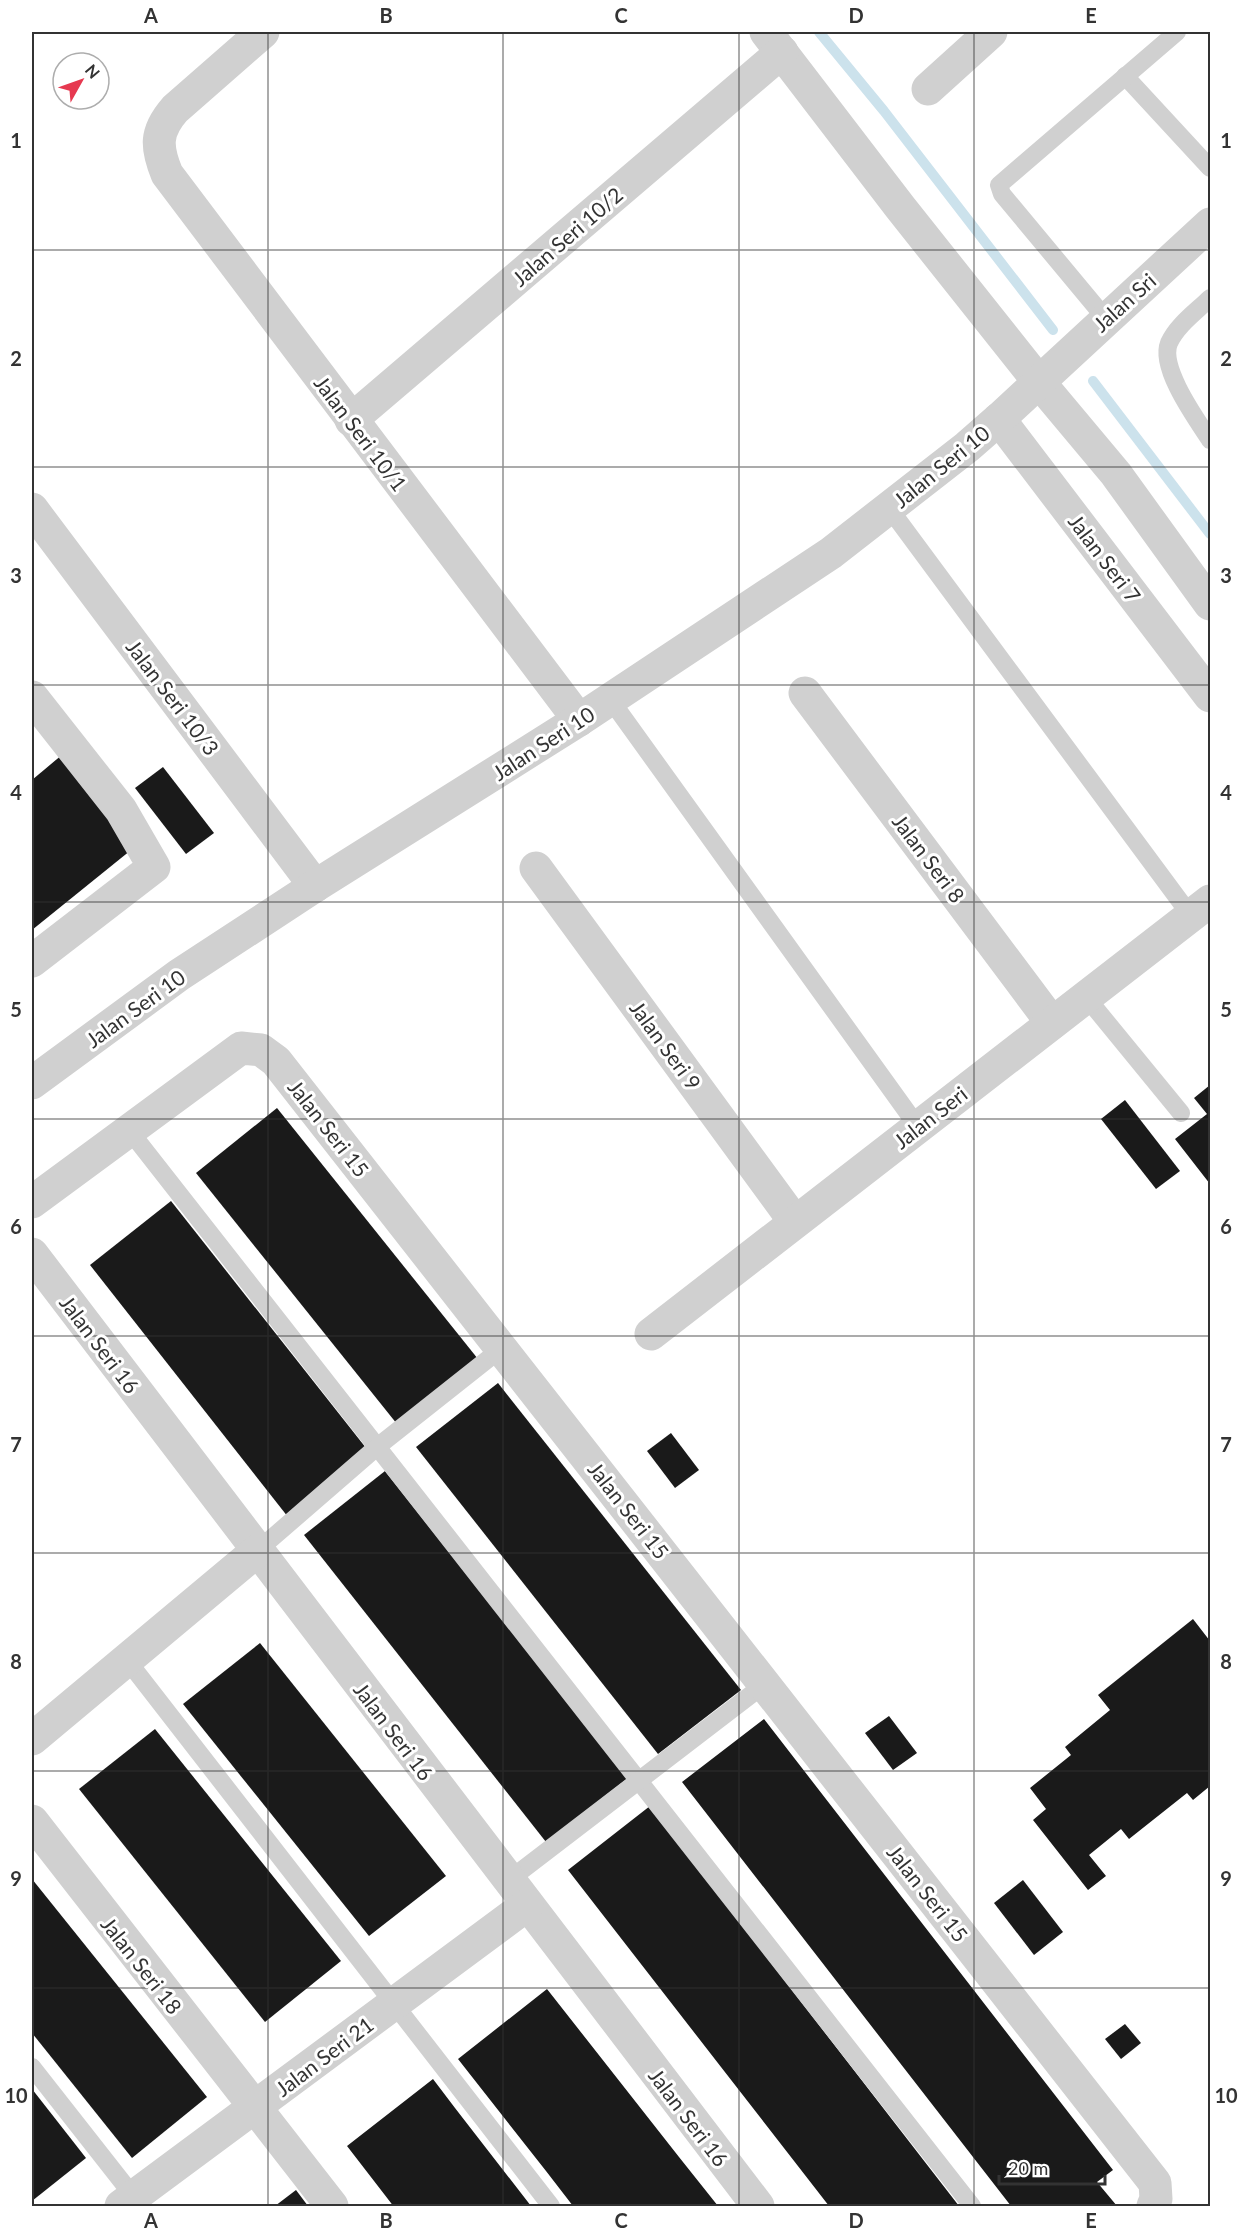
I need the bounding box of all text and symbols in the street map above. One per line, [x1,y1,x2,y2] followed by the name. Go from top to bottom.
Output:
[143,3,158,27] text: A
[379,3,393,27] text: B
[614,3,628,27] text: C
[848,3,864,27] text: D
[1085,3,1097,27] text: E
[51,51,111,111] north arrow
[82,60,104,82] text: N
[10,128,22,152] text: 1
[1220,128,1232,152] text: 1
[507,181,627,291] street label: Jalan Seri 10/2
[1088,268,1160,336] street label: Jalan Sri
[10,346,22,370] text: 2
[1220,346,1232,370] text: 2
[310,370,412,496] street label: Jalan Seri 10/1
[888,420,994,512] street label: Jalan Seri 10
[1064,509,1146,607] street label: Jalan Seri 7
[10,563,22,587] text: 3
[1220,563,1232,587] text: 3
[122,634,224,760] street label: Jalan Seri 10/3
[487,701,599,785] street label: Jalan Seri 10
[10,780,22,804] text: 4
[1220,780,1232,804] text: 4
[888,809,970,907] street label: Jalan Seri 8
[81,964,189,1052] street label: Jalan Seri 10
[625,996,707,1094] street label: Jalan Seri 9
[10,997,22,1021] text: 5
[1220,997,1232,1021] text: 5
[283,1075,375,1181] street label: Jalan Seri 15
[888,1081,972,1153] street label: Jalan Seri
[10,1214,22,1238] text: 6
[1220,1214,1232,1238] text: 6
[55,1290,145,1398] street label: Jalan Seri 16
[10,1432,22,1456] text: 7
[1220,1432,1232,1456] text: 7
[583,1457,675,1563] street label: Jalan Seri 15
[10,1649,22,1673] text: 8
[1220,1649,1232,1673] text: 8
[349,1677,439,1785] street label: Jalan Seri 16
[882,1840,974,1946] street label: Jalan Seri 15
[10,1866,22,1890] text: 9
[1220,1866,1232,1890] text: 9
[96,1912,188,2018] street label: Jalan Seri 18
[270,2011,378,2101] street label: Jalan Seri 21
[644,2063,734,2171] street label: Jalan Seri 16
[4,2083,28,2107] text: 10
[1214,2083,1238,2107] text: 10
[999,2148,1106,2186] scale bar
[1008,2157,1048,2179] text: 20 m
[143,2208,158,2232] text: A
[379,2208,393,2232] text: B
[614,2208,628,2232] text: C
[848,2208,864,2232] text: D
[1085,2208,1097,2232] text: E

